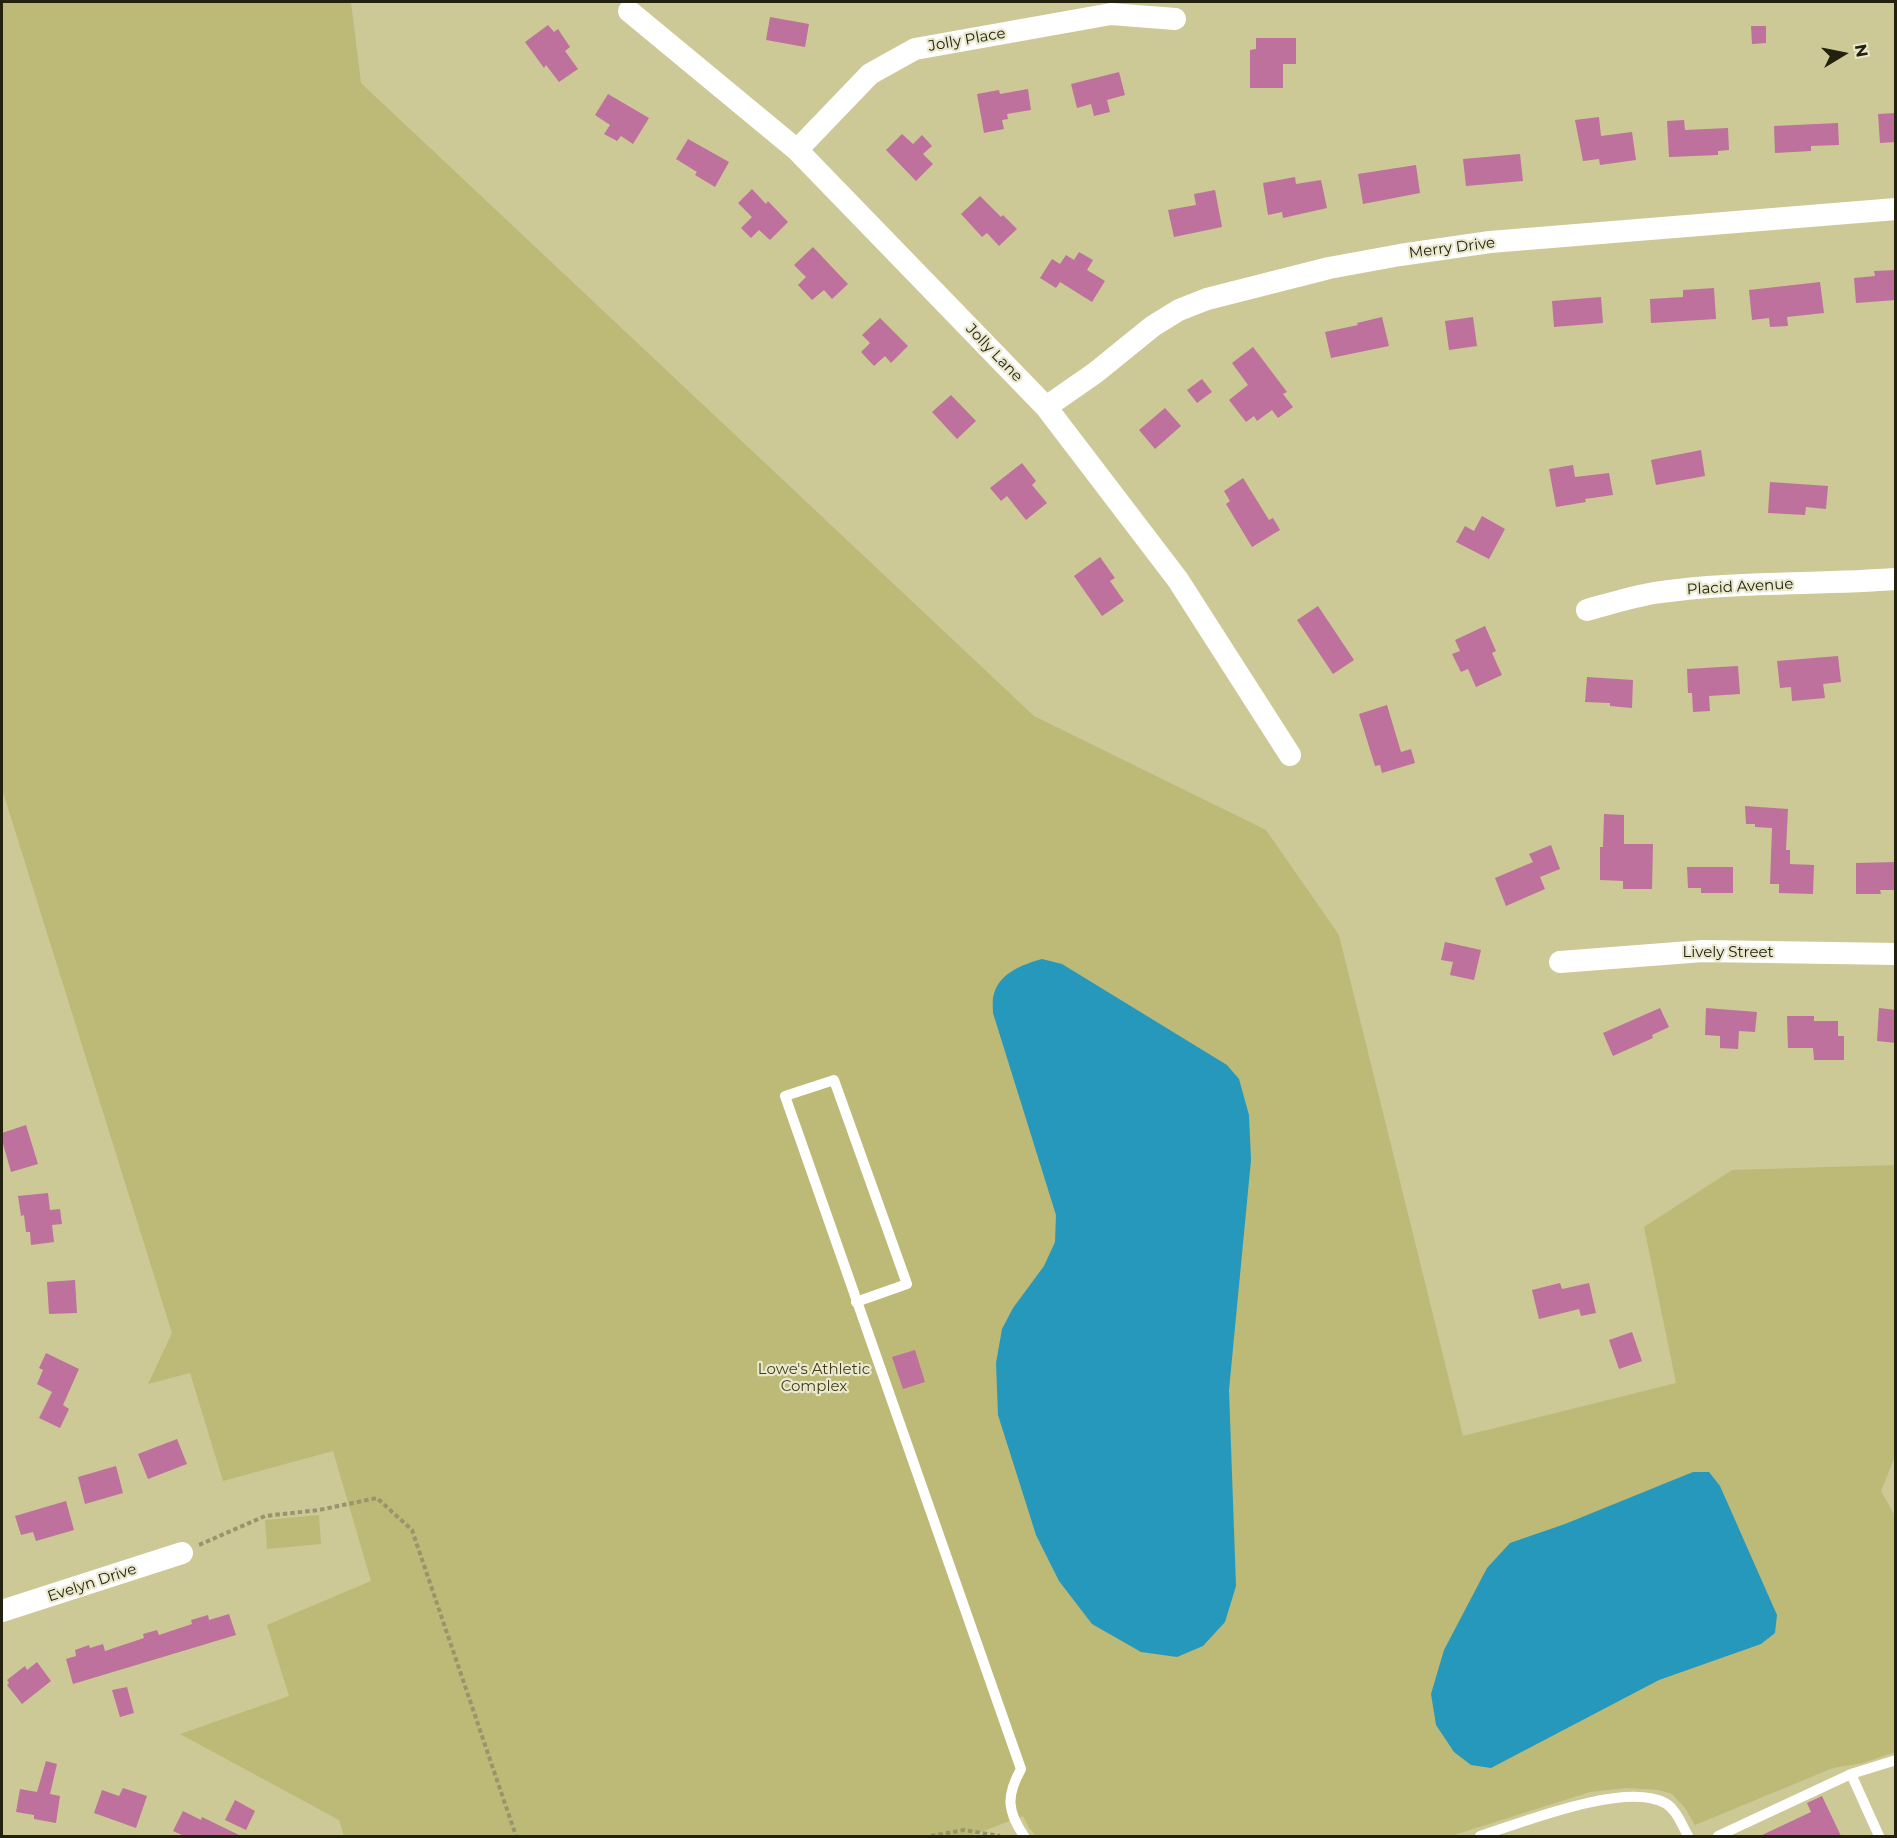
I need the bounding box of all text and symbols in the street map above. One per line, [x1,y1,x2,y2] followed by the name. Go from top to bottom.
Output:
[927,24,1007,56] street label: Jolly Place
[1813,24,1873,84] north arrow
[1851,43,1872,59] text: N
[1408,234,1496,262] street label: Merry Drive
[962,320,1026,386] street label: Jolly Lane
[1686,575,1794,599] street label: Placid Avenue
[1682,944,1774,962] street label: Lively Street
[758,1361,870,1396] park label: Lowe's Athletic Complex
[45,1560,139,1606] street label: Evelyn Drive

